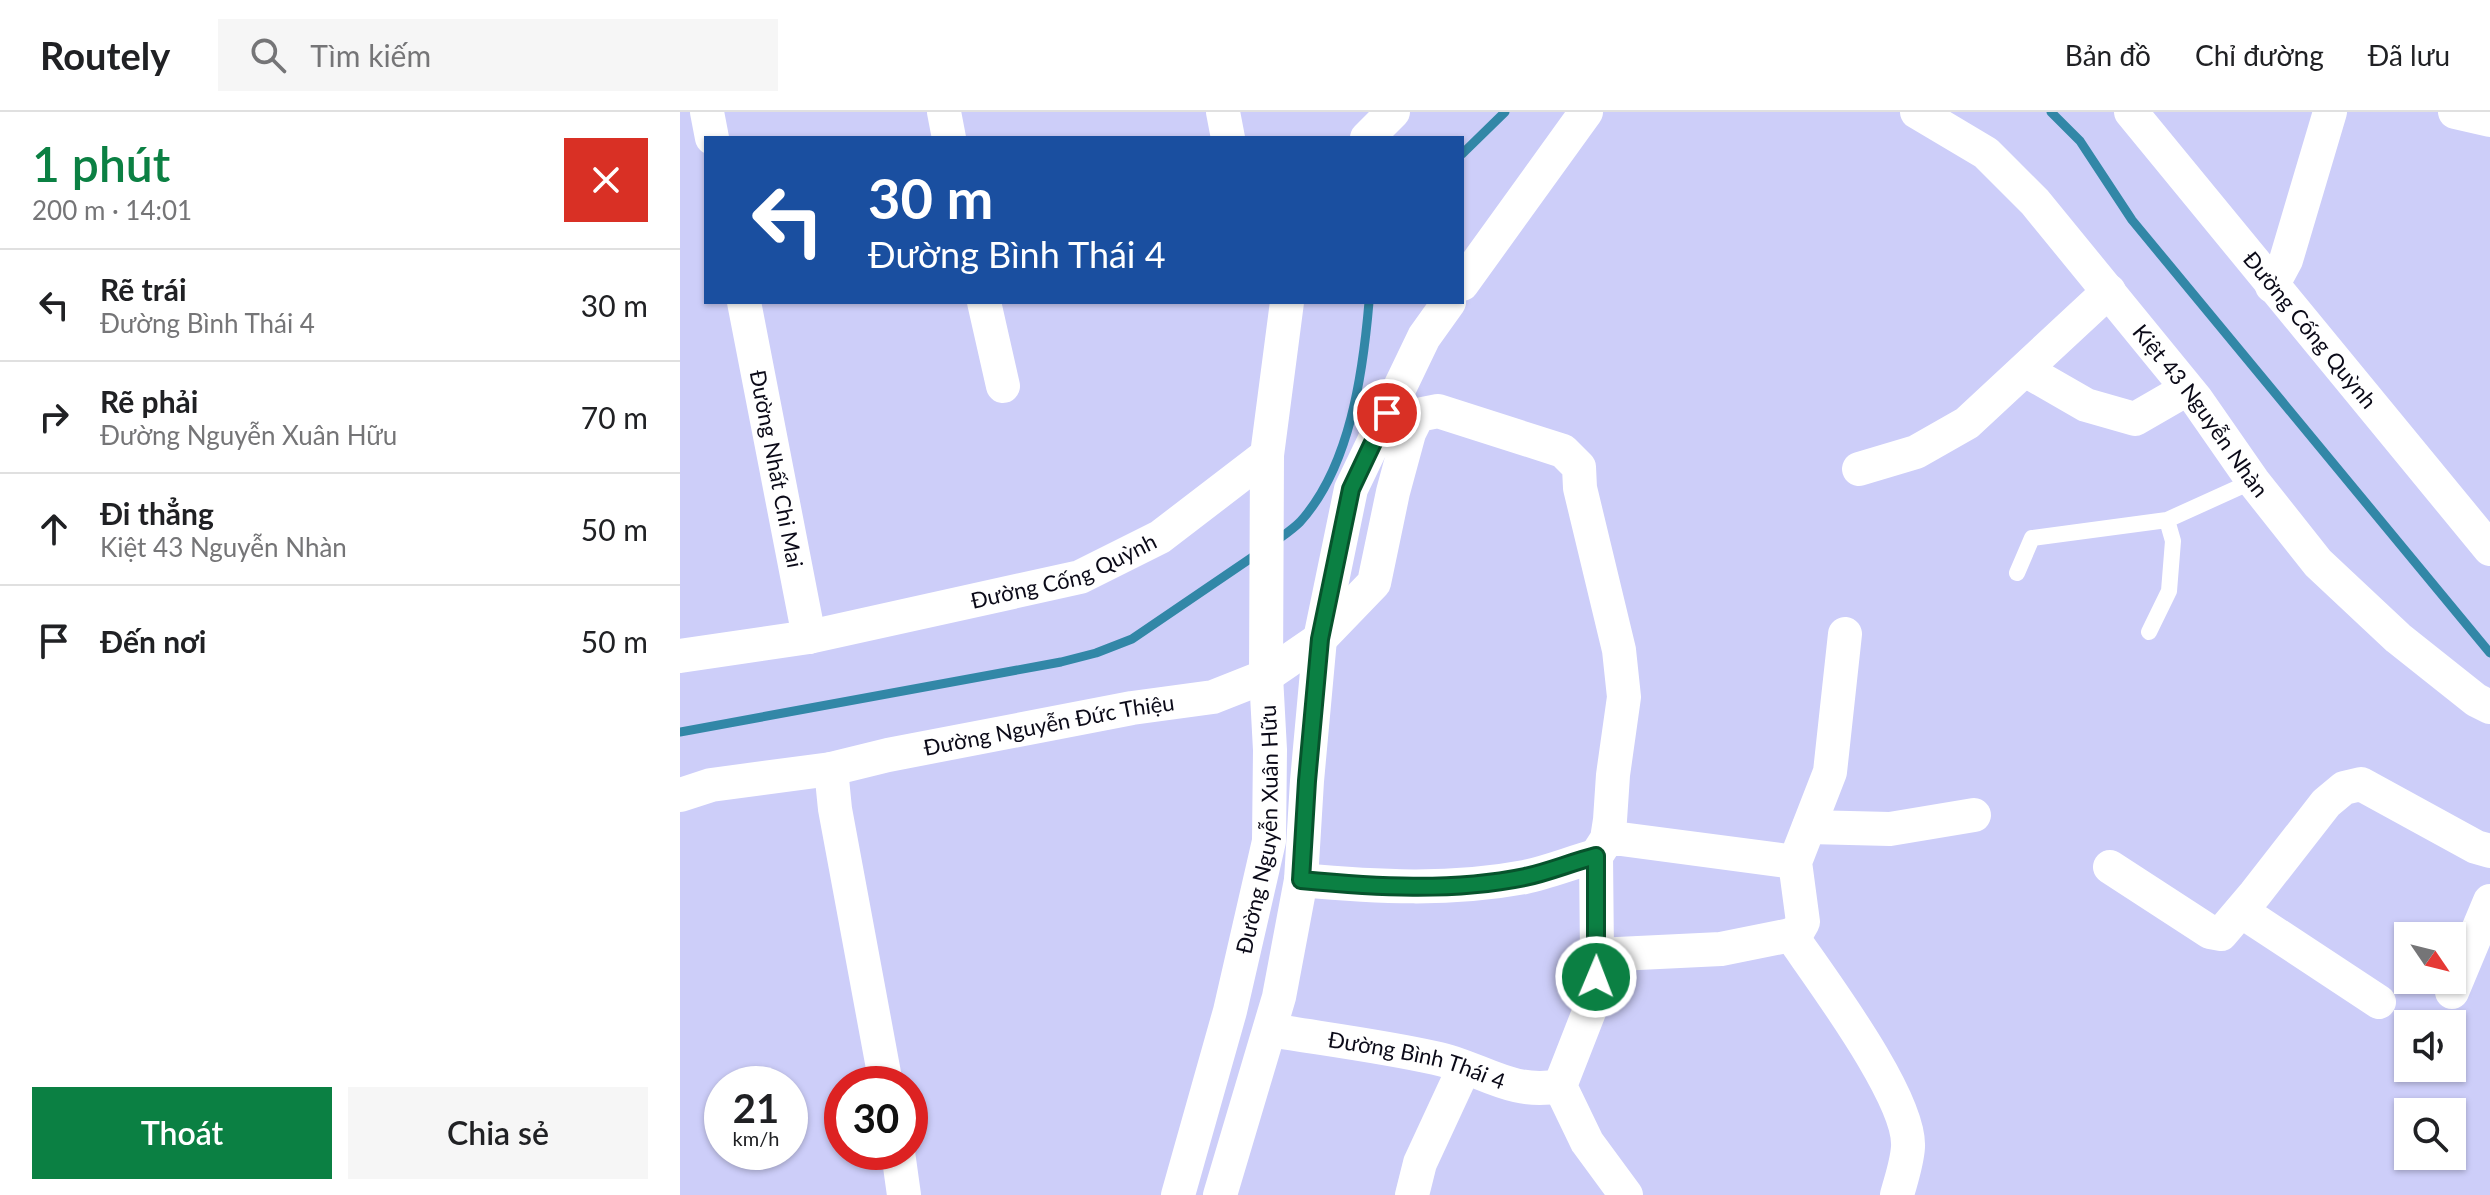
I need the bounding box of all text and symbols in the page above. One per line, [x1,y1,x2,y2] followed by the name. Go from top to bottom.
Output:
[218,19,778,91] search box
[40,32,170,78] text: Routely
[246,33,290,77] icon: search
[310,37,431,73] text: Tìm kiếm
[2065,38,2151,72] text: Bản đồ
[2195,38,2324,72] text: Chỉ đường
[2368,38,2450,72] text: Đã lưu
[32,135,170,192] text: 1 phút
[564,138,648,222] button: close
[868,164,993,231] text: 30 m
[736,168,840,272] icon: left
[32,194,192,226] text: 200 m · 14:01
[868,232,1166,276] text: Đường Bình Thái 4
[2238,246,2383,414] street label: Đường Cống Quỳnh
[100,271,187,307] text: Rẽ trái
[32,283,76,327] icon: left
[581,287,648,323] text: 30 m
[100,307,315,339] text: Đường Bình Thái 4
[2127,319,2274,502] street label: Kiệt 43 Nguyễn Nhàn
[744,368,809,570] street label: Đường Nhất Chi Mai
[1353,379,1421,447] pin
[100,383,198,419] text: Rẽ phải
[1365,391,1409,435] icon: arrive
[32,395,76,439] icon: right
[581,399,648,435] text: 70 m
[100,419,397,451] text: Đường Nguyễn Xuân Hữu
[100,495,214,531] text: Đi thẳng
[32,507,76,551] icon: ahead
[581,511,648,547] text: 50 m
[968,527,1161,614] street label: Đường Cống Quỳnh
[100,531,347,563] text: Kiệt 43 Nguyễn Nhàn
[32,619,76,663] icon: arrive
[100,623,206,659] text: Đến nơi
[581,623,648,659] text: 50 m
[921,688,1176,761] street label: Đường Nguyễn Đức Thiệu
[1230,704,1283,956] street label: Đường Nguyễn Xuân Hữu
[2394,922,2466,994] north arrow
[2394,922,2466,1170] map controls
[1554,935,1638,1019] position arrow
[2394,1010,2466,1082] button: sound
[1326,1025,1509,1095] street label: Đường Bình Thái 4
[824,1066,928,1170] speed limit sign: 30
[733,1084,779,1132] text: 21
[32,1087,332,1179] button: Thoát
[348,1087,648,1179] button: Chia sẻ
[2394,1098,2466,1170] button: search
[733,1126,779,1150] text: km/h

